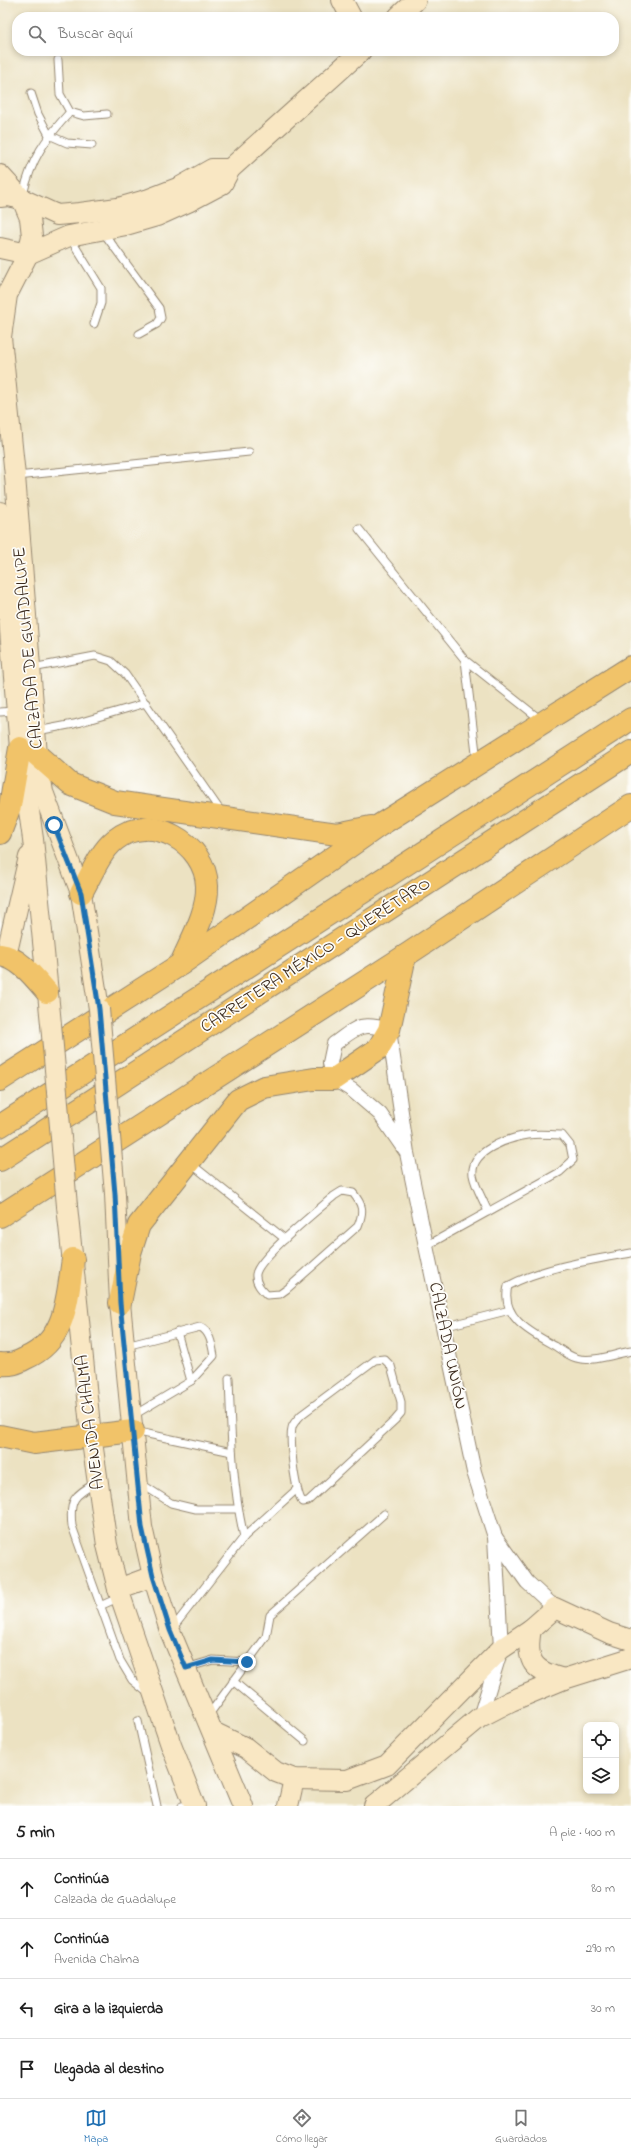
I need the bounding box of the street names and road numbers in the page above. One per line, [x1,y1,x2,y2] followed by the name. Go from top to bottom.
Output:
[7,546,51,750] street label: CALZADA DE GUADALUPE
[196,872,436,1040] street label: CARRETERA MÉXICO - QUERÉTARO
[421,1280,473,1412] street label: CALZADA UNIÓN
[70,1353,112,1491] street label: AVENIDA CHALMA

